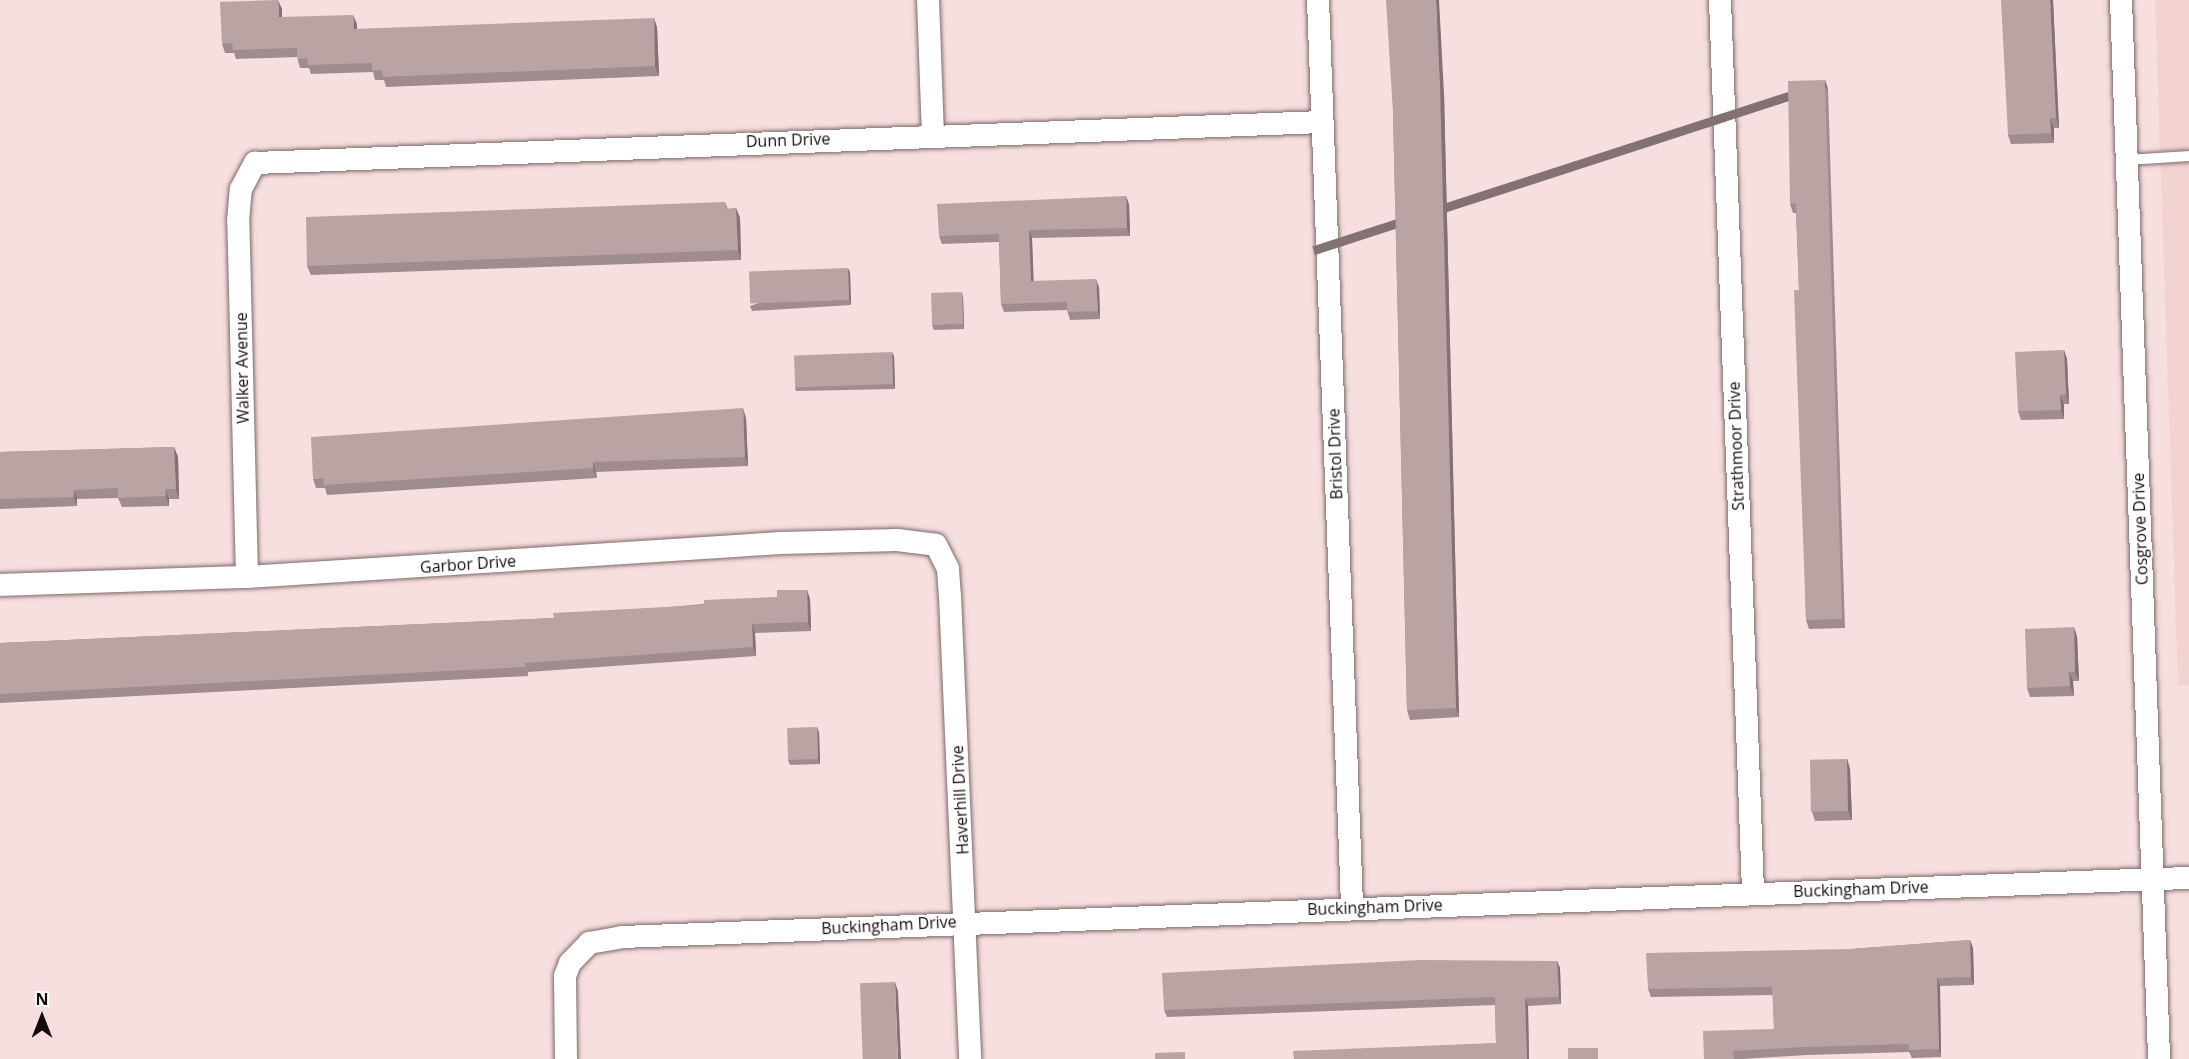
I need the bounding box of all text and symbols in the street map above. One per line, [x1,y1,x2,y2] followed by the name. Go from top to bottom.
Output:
[746,129,830,151] street label: Dunn Drive
[231,312,253,424] street label: Walker Avenue
[1724,381,1748,511] street label: Strathmoor Drive
[1324,408,1346,500] street label: Bristol Drive
[2128,472,2152,586] street label: Cosgrove Drive
[419,551,517,577] street label: Garbor Drive
[948,745,972,855] street label: Haverhill Drive
[1793,877,1929,901] street label: Buckingham Drive
[1307,895,1443,919] street label: Buckingham Drive
[821,912,957,938] street label: Buckingham Drive
[12,987,72,1047] north arrow
[35,988,49,1010] text: N

